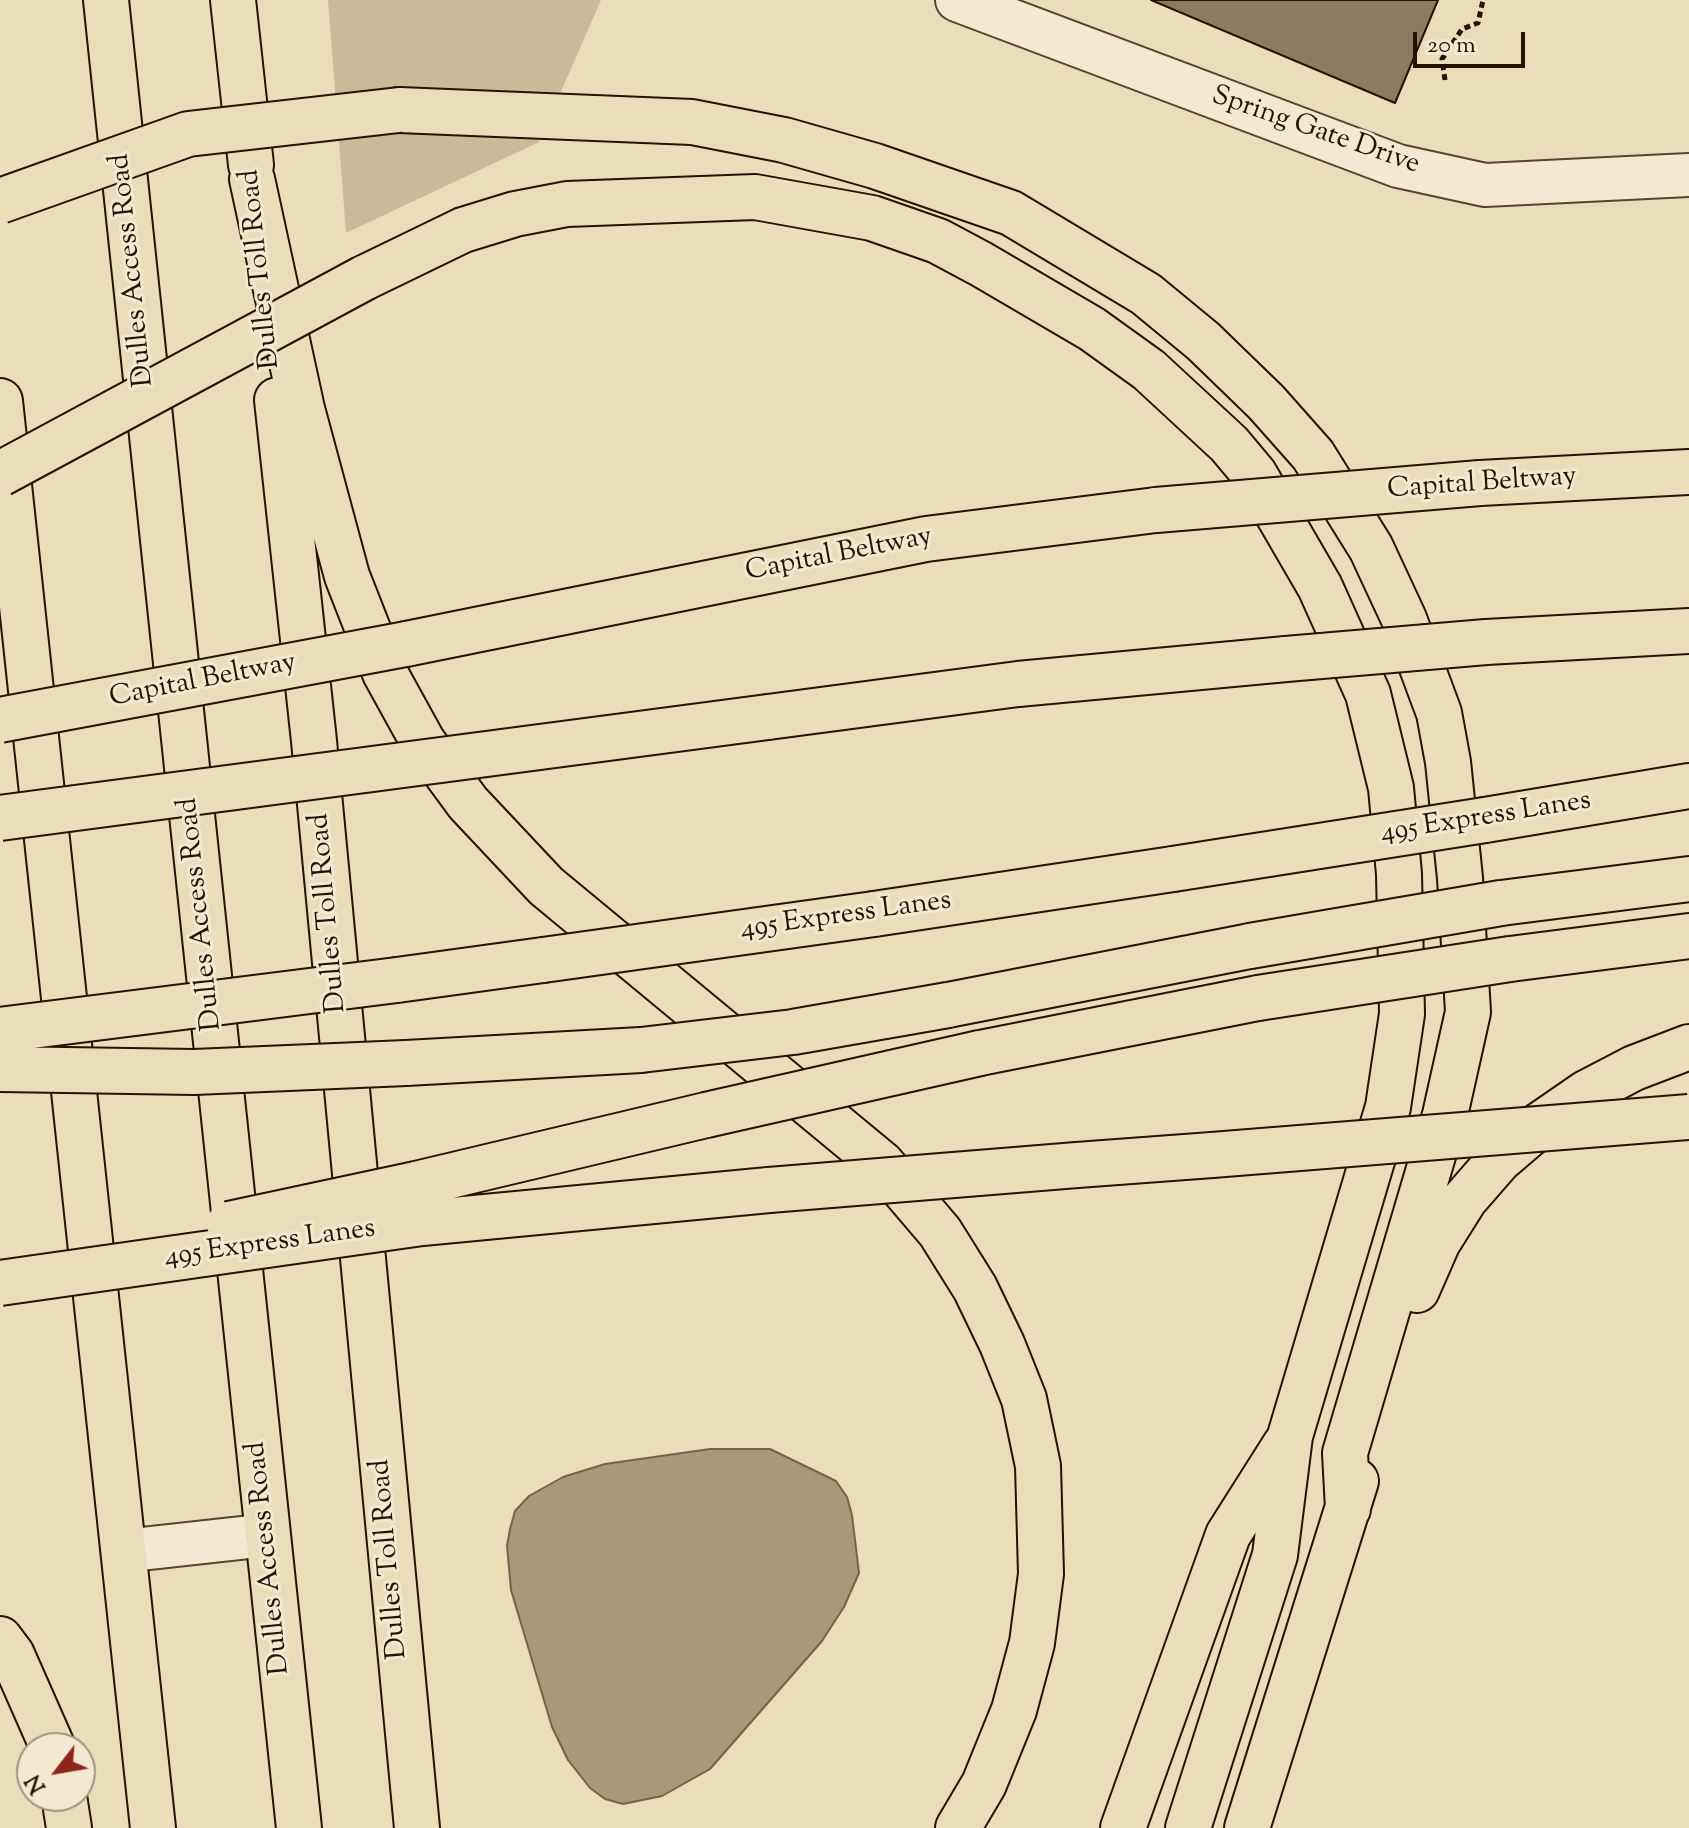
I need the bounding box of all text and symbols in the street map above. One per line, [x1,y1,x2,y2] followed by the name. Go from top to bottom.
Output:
[1417,16,1529,66] scale bar
[1427,29,1476,63] text: 20 m
[1206,81,1424,183] street label: Spring Gate Drive
[105,152,163,388] street label: Dulles Access Road
[235,167,289,371] street label: Dulles Toll Road
[1386,462,1578,508] street label: Capital Beltway
[743,521,935,591] street label: Capital Beltway
[107,647,299,717] street label: Capital Beltway
[1378,786,1594,852] street label: 495 Express Lanes
[173,796,231,1032] street label: Dulles Access Road
[305,812,355,1014] street label: Dulles Toll Road
[738,886,954,948] street label: 495 Express Lanes
[162,1214,378,1276] street label: 495 Express Lanes
[241,1440,299,1676] street label: Dulles Access Road
[366,1458,416,1660] street label: Dulles Toll Road
[16,1732,96,1812] north arrow
[19,1768,55,1799] text: N

